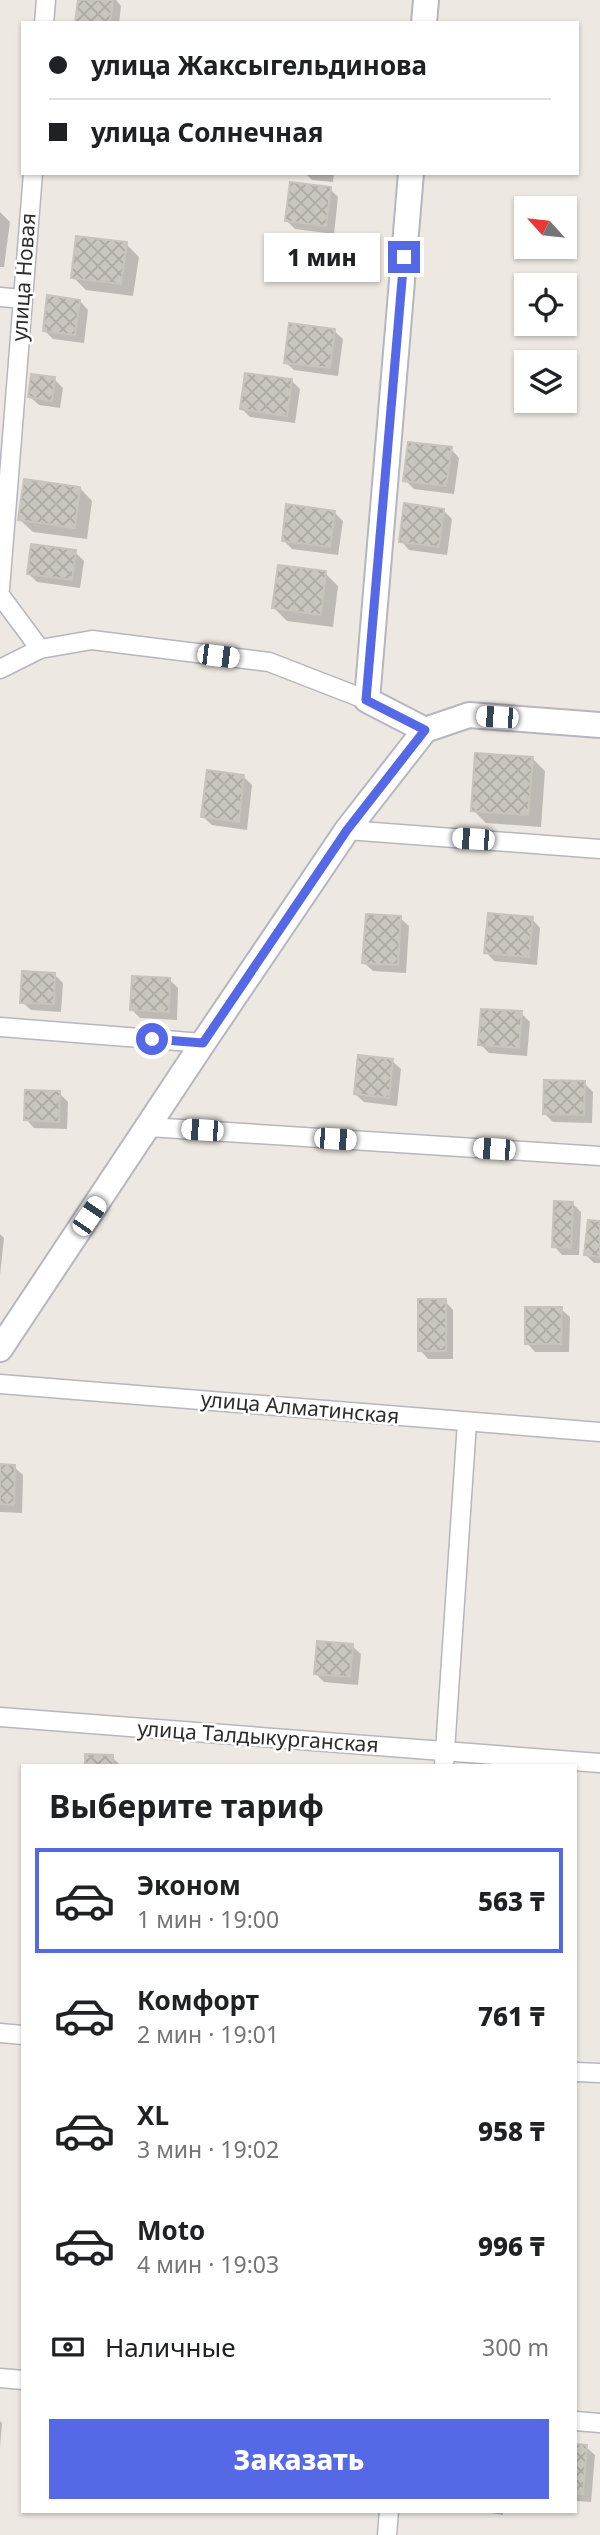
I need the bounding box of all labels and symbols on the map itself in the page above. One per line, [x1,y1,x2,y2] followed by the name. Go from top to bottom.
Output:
[514,196,578,259] north arrow
[5,212,41,342] street label: улица Новая
[264,232,380,282] callout: 1 мин
[388,241,420,273] route end
[196,643,241,669] car
[476,705,519,729] car
[452,827,495,851] car
[136,1023,168,1055] route start
[181,1118,224,1142] car
[314,1127,357,1151] car
[473,1137,516,1161] car
[69,1193,110,1239] car
[200,1384,400,1430] street label: улица Алматинская
[136,1714,380,1758] street label: улица Талдыкурганская

